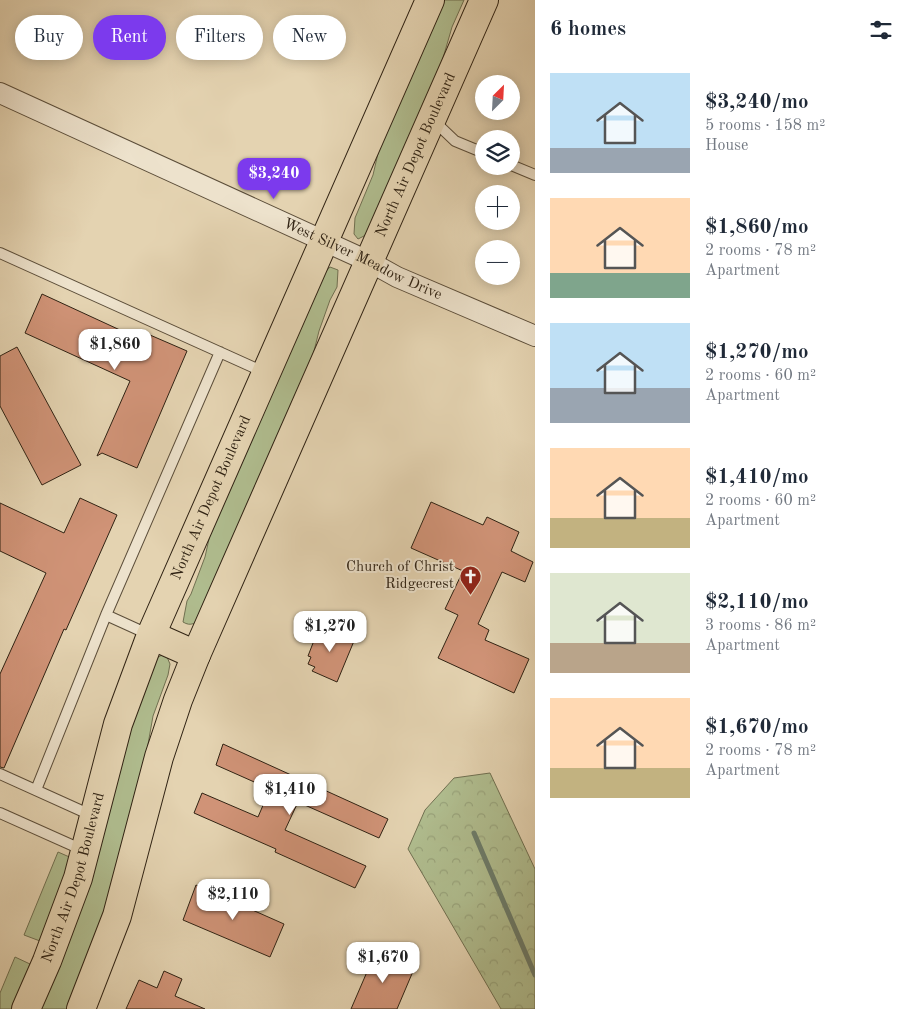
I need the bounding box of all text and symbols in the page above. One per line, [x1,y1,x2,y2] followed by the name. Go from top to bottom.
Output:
[15,15,83,60] chip: Buy
[93,15,166,60] chip: Rent
[176,15,263,60] chip: Filters
[273,15,346,60] chip: New
[867,16,895,44] icon: filters
[550,19,626,40] text: 6 homes
[373,70,459,239] street label: North Air Depot Boulevard
[475,75,520,120] north arrow
[475,75,520,285] map controls
[705,92,809,113] text: $3,240/mo
[590,93,650,153] icon: home
[705,118,825,134] text: 5 rooms · 158 m²
[475,130,520,175] button: layers
[705,138,748,154] text: House
[233,158,315,200] pin: $3,240
[249,166,299,182] text: $3,240
[475,185,520,230] button: +
[281,216,444,303] street label: West Silver Meadow Drive
[705,217,809,238] text: $1,860/mo
[590,218,650,278] icon: home
[475,240,520,285] button: −
[705,243,816,259] text: 2 rooms · 78 m²
[705,263,780,279] text: Apartment
[74,328,156,371] pin: $1,860
[90,337,140,353] text: $1,860
[705,342,809,363] text: $1,270/mo
[590,343,650,403] icon: home
[705,368,816,384] text: 2 rooms · 60 m²
[705,388,780,404] text: Apartment
[169,413,254,582] street label: North Air Depot Boulevard
[705,467,809,488] text: $1,410/mo
[590,468,650,528] icon: home
[705,493,816,509] text: 2 rooms · 60 m²
[705,513,780,529] text: Apartment
[346,560,454,592] place label: Church of Christ Ridgecrest
[458,564,482,595] church icon: Church of Christ Ridgecrest
[705,592,809,613] text: $2,110/mo
[590,593,650,653] icon: home
[289,610,371,653] pin: $1,270
[705,618,816,634] text: 3 rooms · 86 m²
[305,619,355,635] text: $1,270
[705,638,780,654] text: Apartment
[705,717,809,738] text: $1,670/mo
[590,718,650,778] icon: home
[705,743,816,759] text: 2 rooms · 78 m²
[705,763,780,779] text: Apartment
[249,774,331,816] pin: $1,410
[265,782,315,798] text: $1,410
[40,791,107,965] street label: North Air Depot Boulevard
[192,878,274,921] pin: $2,110
[208,887,258,903] text: $2,110
[342,942,424,984] pin: $1,670
[358,950,408,966] text: $1,670

